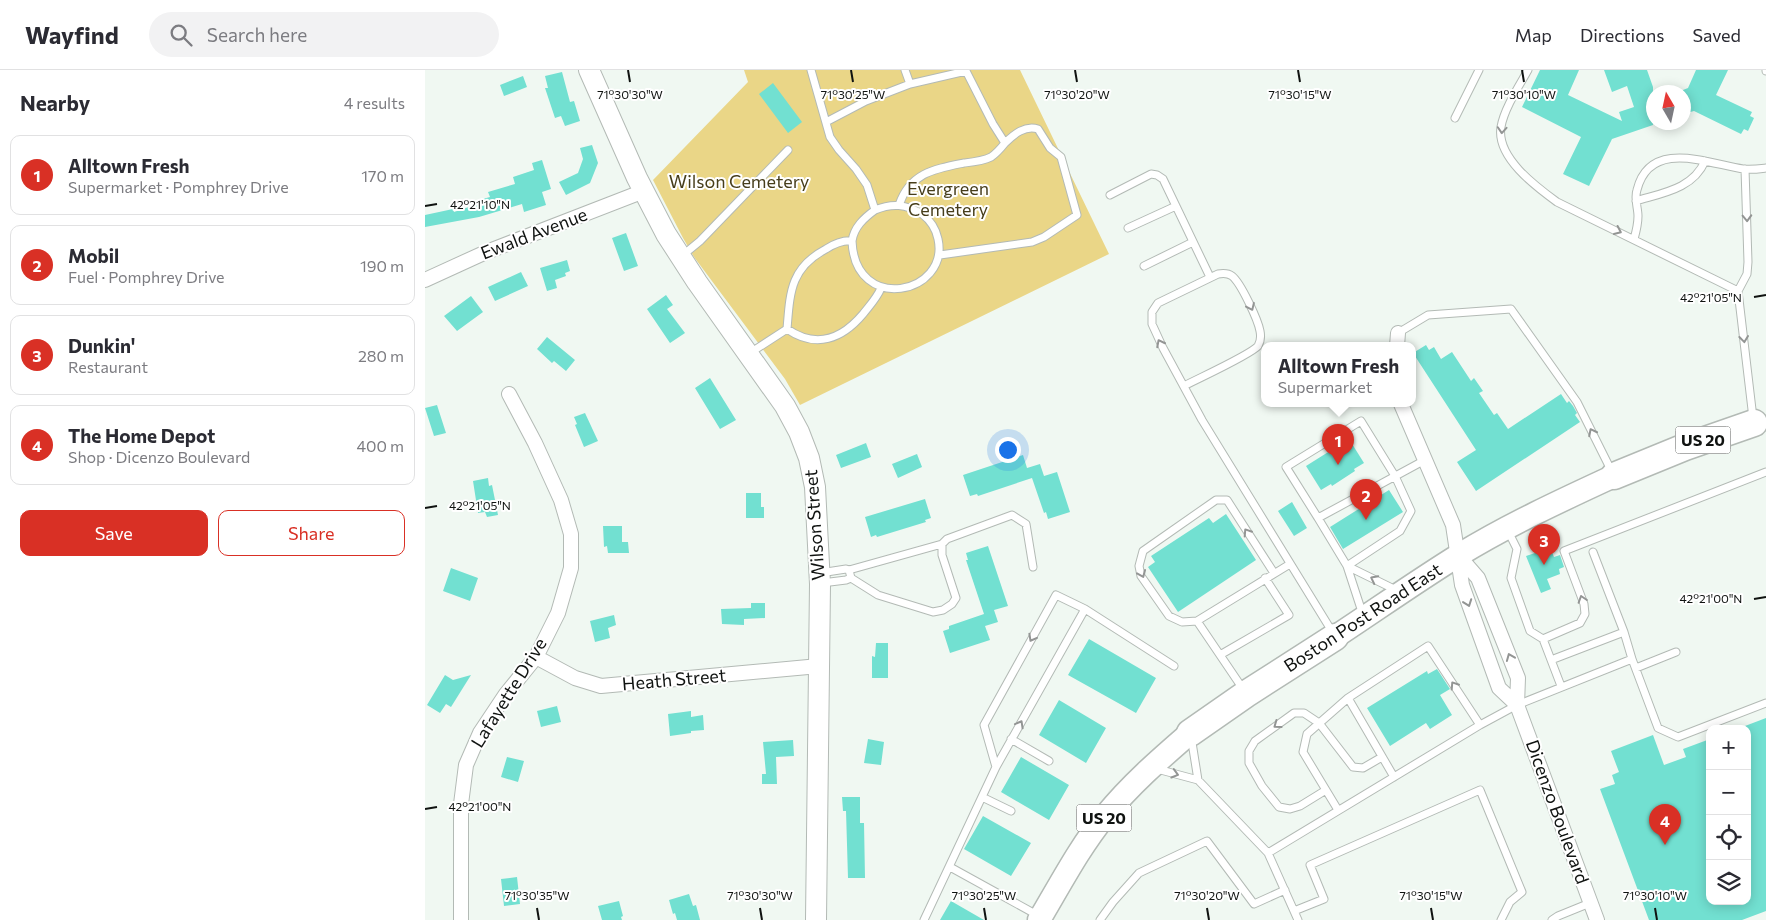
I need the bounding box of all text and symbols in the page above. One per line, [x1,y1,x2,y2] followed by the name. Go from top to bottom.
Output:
[149,12,499,57] search box
[25,20,119,49] text: Wayfind
[167,21,195,49] icon: search
[207,23,307,46] text: Search here
[1515,24,1552,46] text: Map
[1580,24,1664,46] text: Directions
[1692,24,1741,46] text: Saved
[1646,85,1691,130] north arrow
[597,87,663,101] text: 71°30'30"W
[821,87,885,101] text: 71°30'25"W
[1044,87,1110,101] text: 71°30'20"W
[1268,87,1332,101] text: 71°30'15"W
[1492,87,1556,101] text: 71°30'10"W
[20,90,90,115] text: Nearby
[344,93,405,112] text: 4 results
[1497,127,1508,135] one-way arrow
[68,154,190,177] text: Alltown Fresh
[33,166,41,185] text: 1
[361,166,404,185] text: 170 m
[669,170,809,192] park label: Wilson Cemetery
[68,177,289,196] text: Supermarket · Pomphrey Drive
[907,177,989,220] park label: Evergreen Cemetery
[450,197,510,211] text: 42°21'10"N
[477,203,590,263] street label: Ewald Avenue
[1742,214,1752,222] one-way arrow
[1613,225,1622,236] one-way arrow
[68,244,119,267] text: Mobil
[32,256,42,275] text: 2
[360,256,404,275] text: 190 m
[68,267,225,286] text: Fuel · Pomphrey Drive
[1680,290,1742,304] text: 42°21'05"N
[1244,302,1255,311] one-way arrow
[68,334,135,357] text: Dunkin'
[1738,336,1749,344] one-way arrow
[1156,339,1166,348] one-way arrow
[1261,342,1416,407] popup
[32,346,42,365] text: 3
[358,346,404,365] text: 280 m
[1278,354,1399,377] text: Alltown Fresh
[68,357,148,376] text: Restaurant
[1278,377,1372,396] text: Supermarket
[68,424,215,447] text: The Home Depot
[1322,424,1354,465] pin: 1
[1675,426,1731,454] road number: US 20
[1588,428,1598,437] one-way arrow
[32,436,42,455] text: 4
[356,436,404,455] text: 400 m
[995,437,1021,463] your location
[68,447,250,466] text: Shop · Dicenzo Boulevard
[799,469,829,581] street label: Wilson Street
[1350,479,1382,520] pin: 2
[449,498,511,512] text: 42°21'05"N
[20,510,208,556] button: Save
[218,510,405,556] button: Share
[1528,524,1560,565] pin: 3
[1244,528,1253,538] one-way arrow
[1279,558,1445,676] street label: Boston Post Road East
[1136,569,1147,578] one-way arrow
[1371,576,1380,586] one-way arrow
[1680,591,1742,605] text: 42°21'00"N
[1577,595,1587,604] one-way arrow
[1462,598,1472,607] one-way arrow
[1029,632,1039,641] one-way arrow
[466,634,551,751] street label: Lafayette Drive
[1506,654,1516,662] one-way arrow
[621,663,727,695] street label: Heath Street
[1451,682,1460,691] one-way arrow
[1273,719,1283,728] one-way arrow
[1014,721,1024,730] one-way arrow
[1706,725,1751,905] map controls
[1706,725,1751,770] button: +
[1522,737,1594,887] street label: Dicenzo Boulevard
[1170,768,1178,778] one-way arrow
[1706,770,1751,815] button: −
[449,799,511,813] text: 42°21'00"N
[1077,804,1131,831] road number: US 20
[1649,804,1681,845] pin: 4
[1706,815,1751,860] button: locate
[1706,860,1751,905] button: layers
[505,888,569,902] text: 71°30'35"W
[727,888,793,902] text: 71°30'30"W
[952,888,1016,902] text: 71°30'25"W
[1174,888,1240,902] text: 71°30'20"W
[1399,888,1463,902] text: 71°30'15"W
[1623,888,1687,902] text: 71°30'10"W

